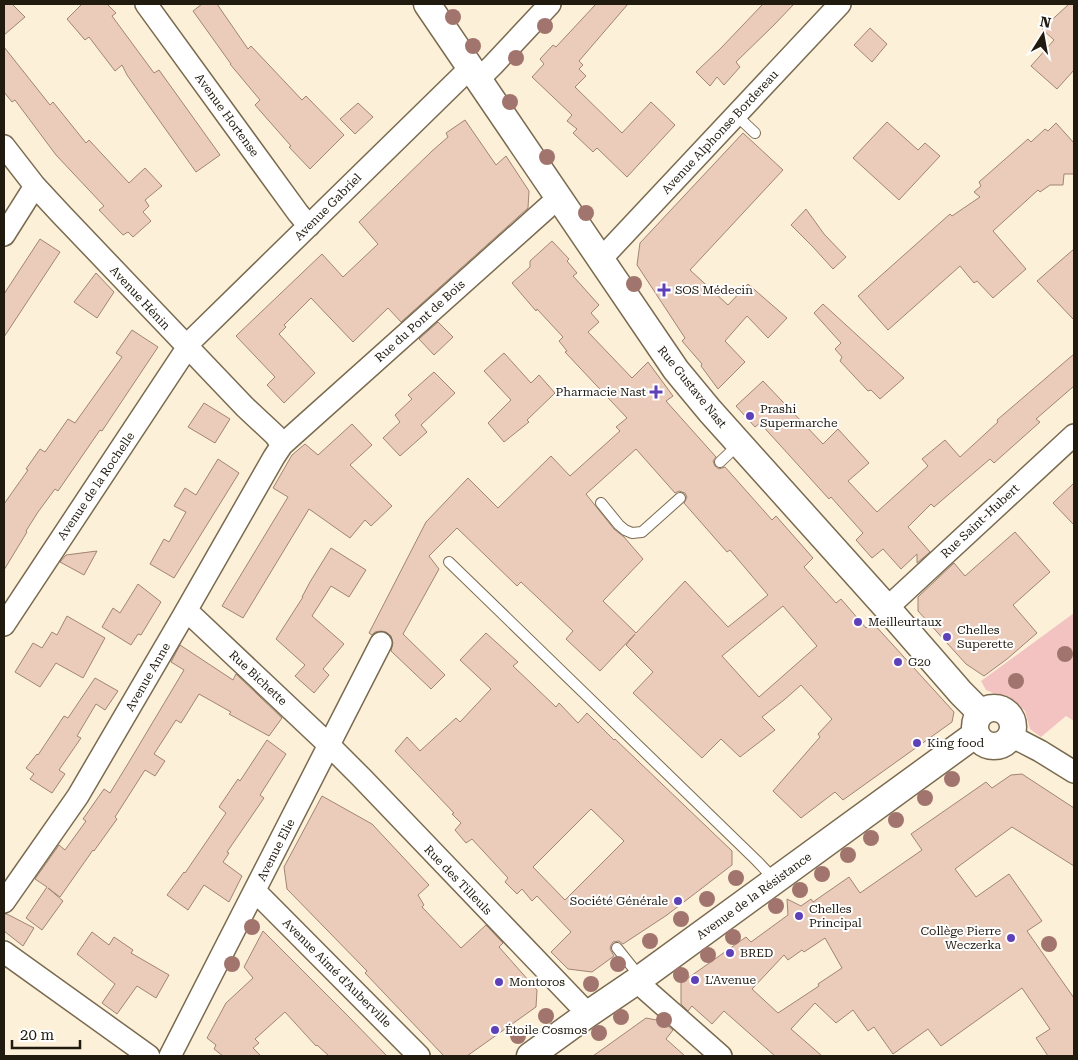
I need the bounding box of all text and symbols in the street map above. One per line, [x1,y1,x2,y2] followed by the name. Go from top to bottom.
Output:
[1018,10,1068,60] north arrow
[1039,13,1053,31] text: N
[659,67,781,197] street label: Avenue Alphonse Bordereau
[192,71,262,160] street label: Avenue Hortense
[292,170,365,243] street label: Avenue Gabriel
[107,263,173,333] street label: Avenue Hénin
[372,277,468,365] street label: Rue du Pont de Bois
[657,283,671,297] marker: SOS Médecin
[675,283,753,297] place label: SOS Médecin
[655,343,730,431] street label: Rue Gustave Nast
[556,385,647,399] place label: Pharmacie Nast
[650,386,662,398] marker: Pharmacie Nast
[760,402,838,430] place label: Prashi Supermarche
[744,410,756,422] marker: Prashi Supermarche
[55,429,138,543] street label: Avenue de la Rochelle
[938,481,1022,561] street label: Rue Saint-Hubert
[868,615,942,629] place label: Meilleurtaux
[852,616,864,628] marker: Meilleurtaux
[957,623,1014,651] place label: Chelles Superette
[941,631,953,643] marker: Chelles Superette
[123,640,173,714] street label: Avenue Anne
[226,648,290,709] street label: Rue Bichette
[908,655,931,669] place label: G20
[892,656,904,668] marker: G20
[927,736,985,750] place label: King food
[911,737,923,749] marker: King food
[254,816,298,883] street label: Avenue Elie
[421,842,495,918] street label: Rue des Tilleuls
[694,849,815,942] street label: Avenue de la Résistance
[570,894,668,908] place label: Société Générale
[672,895,684,907] marker: Société Générale
[809,902,862,930] place label: Chelles Principal
[793,910,805,922] marker: Chelles Principal
[280,916,395,1031] street label: Avenue Aimé d'Auberville
[920,924,1001,952] place label: Collège Pierre Weczerka
[1005,932,1017,944] marker: Collège Pierre Weczerka
[740,946,773,960] place label: BRED
[724,947,736,959] marker: BRED
[705,973,756,987] place label: L'Avenue
[689,974,701,986] marker: L'Avenue
[509,975,565,989] place label: Montoros
[493,976,505,988] marker: Montoros
[12,1018,80,1050] scale bar
[505,1023,588,1037] place label: Étoile Cosmos
[489,1024,501,1036] marker: Étoile Cosmos
[20,1026,55,1044] text: 20 m

